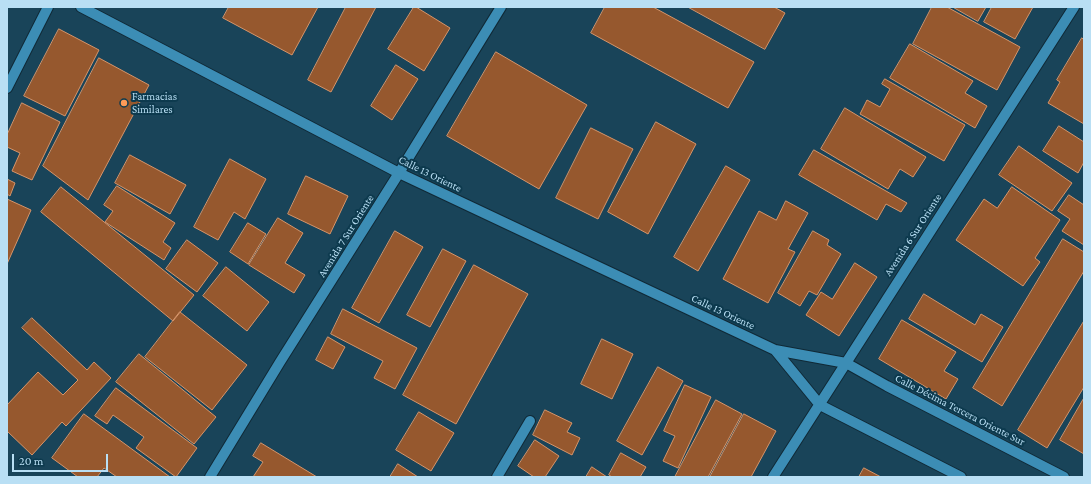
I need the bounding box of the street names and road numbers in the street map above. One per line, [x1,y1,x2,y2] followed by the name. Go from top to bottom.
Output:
[396,153,464,195] street label: Calle 13 Oriente
[881,191,945,279] street label: Avenida 6 Sur Oriente
[315,192,377,280] street label: Avenida 7 Sur Oriente
[689,292,757,332] street label: Calle 13 Oriente
[893,371,1027,449] street label: Calle Décima Tercera Oriente Sur

